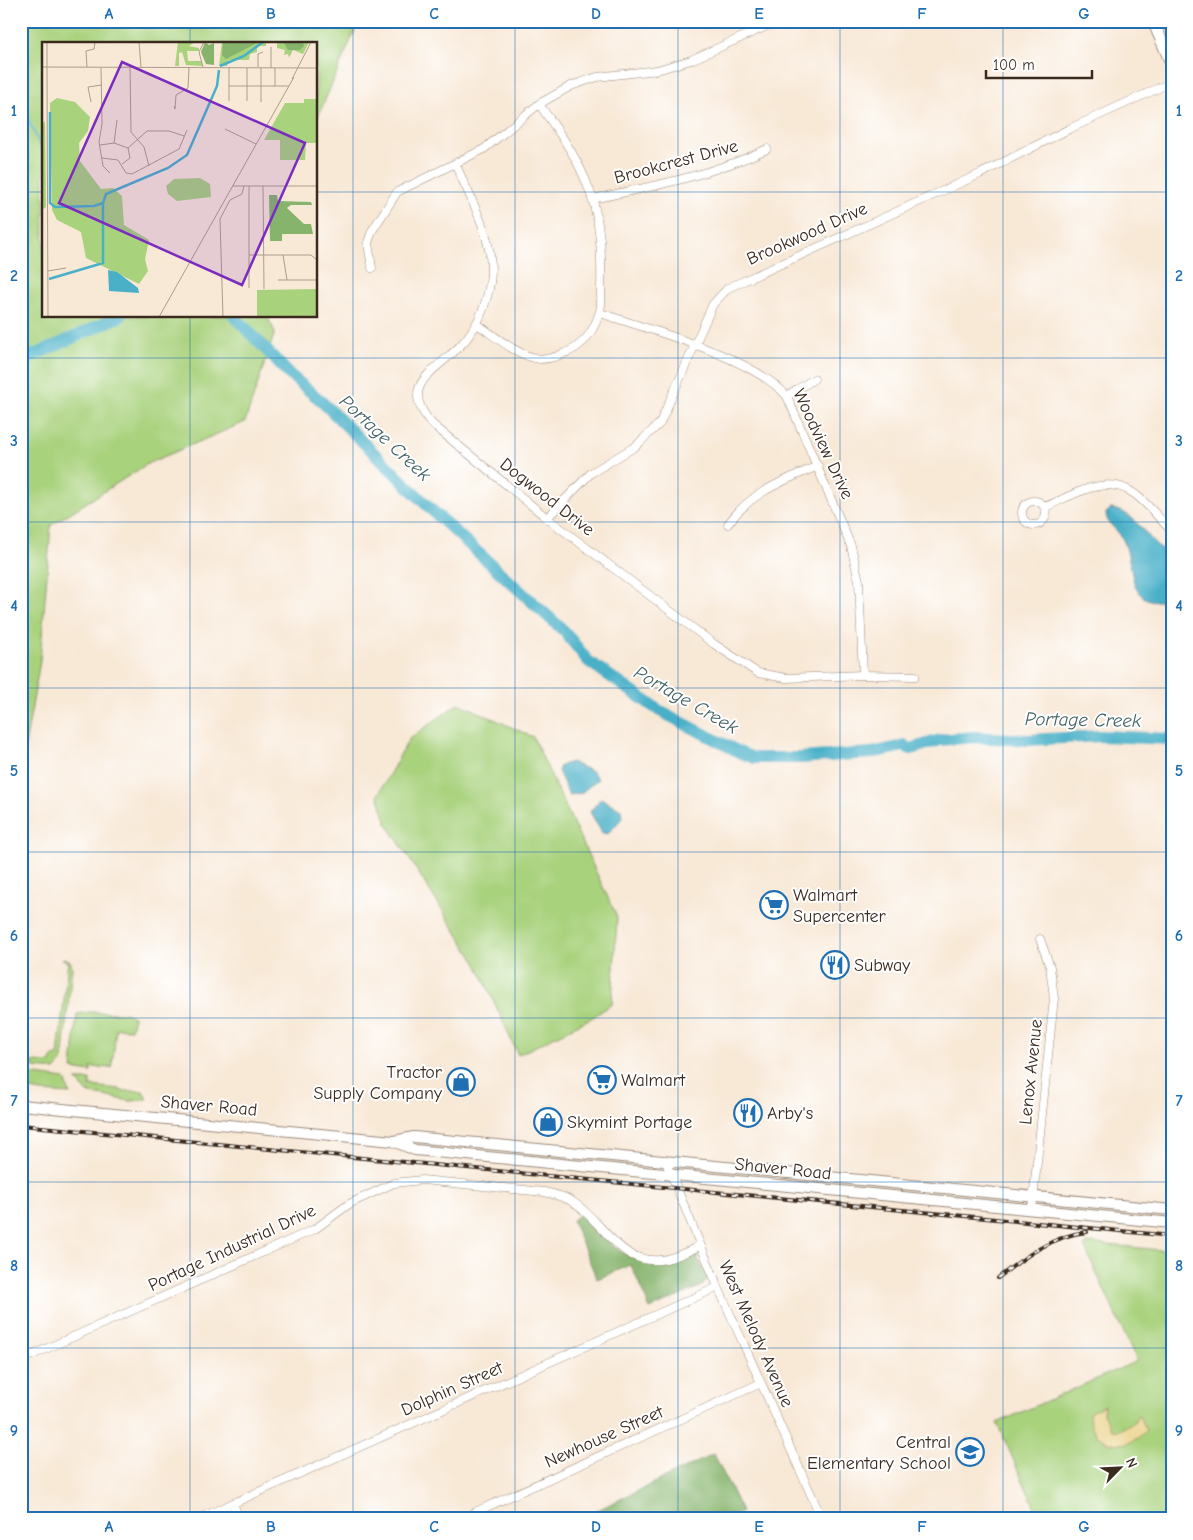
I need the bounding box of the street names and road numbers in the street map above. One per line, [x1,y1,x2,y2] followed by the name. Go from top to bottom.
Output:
[612,135,740,189] street label: Brookcrest Drive
[744,198,870,270] street label: Brookwood Drive
[788,385,858,503] street label: Woodview Drive
[496,454,598,540] street label: Dogwood Drive
[1015,1018,1047,1126] street label: Lenox Avenue
[160,1091,258,1121] street label: Shaver Road
[734,1153,832,1185] street label: Shaver Road
[145,1200,319,1296] street label: Portage Industrial Drive
[714,1258,798,1410] street label: West Melody Avenue
[398,1357,507,1421] street label: Dolphin Street
[541,1401,667,1473] street label: Newhouse Street

